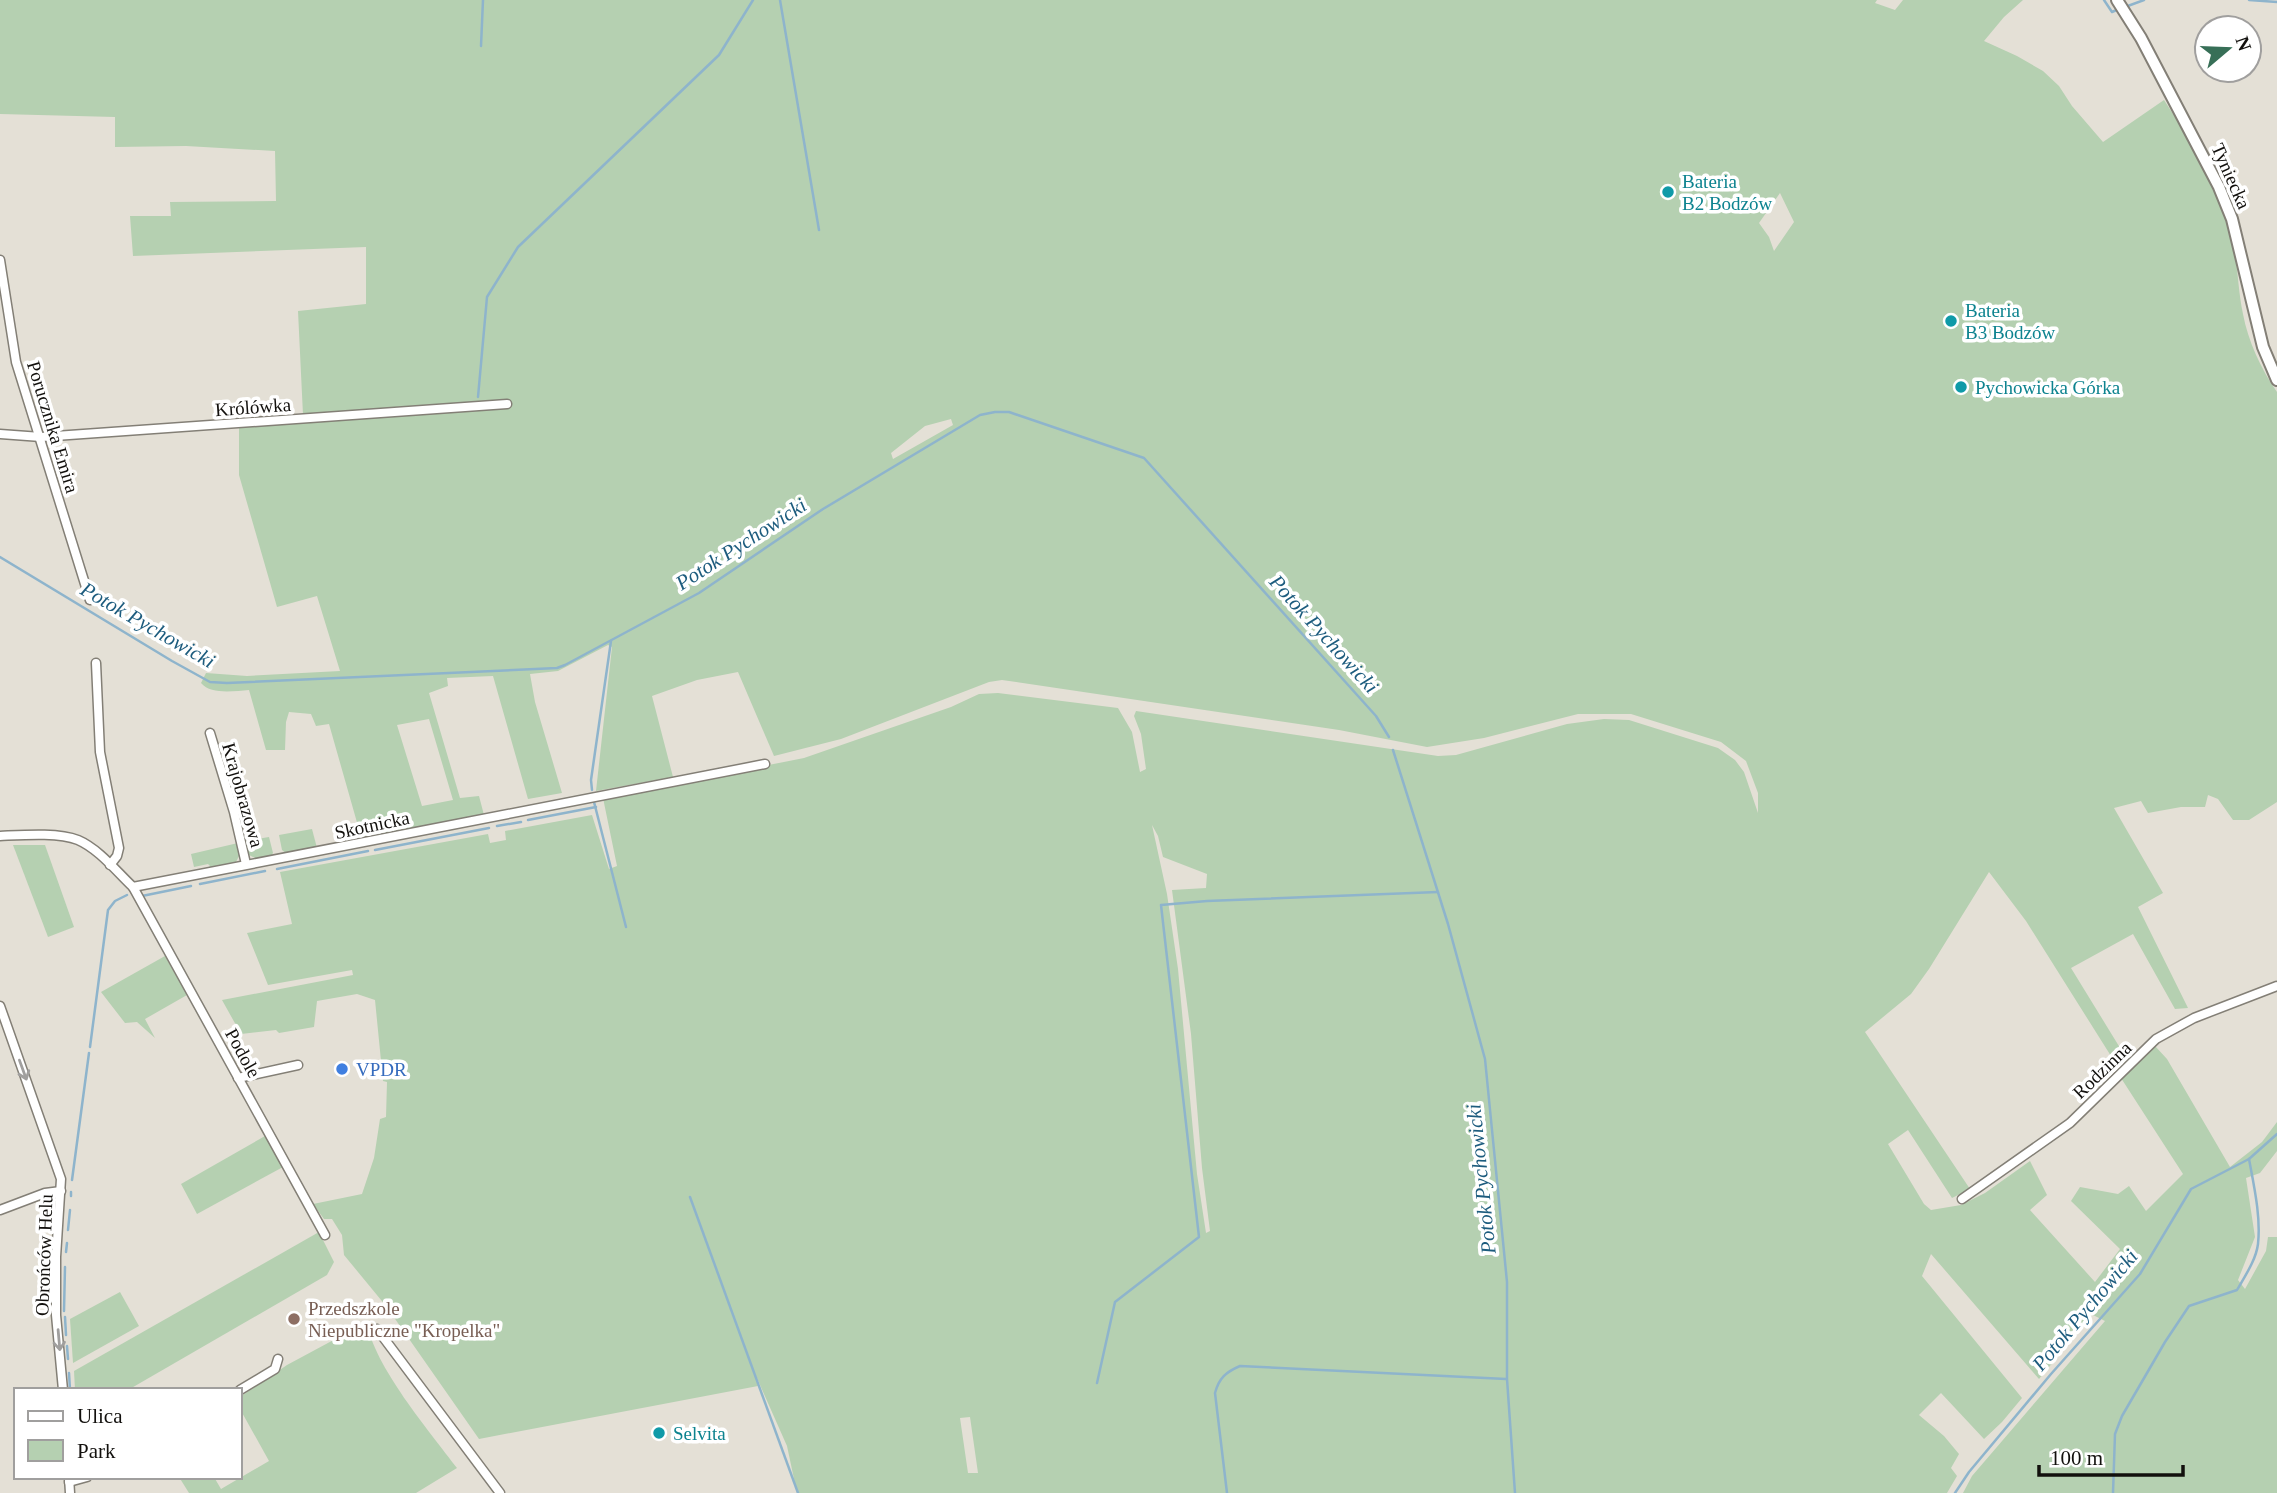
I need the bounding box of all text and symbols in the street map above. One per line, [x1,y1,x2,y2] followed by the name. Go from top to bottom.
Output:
[2193,14,2263,84] north arrow
[2231,34,2256,54] text: N
[2207,140,2255,212] street label: Tyniecka
[1682,171,1773,214] place label: Bateria B2 Bodzów
[1660,184,1676,200] marker: Bateria B2 Bodzów
[1965,300,2056,343] place label: Bateria B3 Bodzów
[1943,313,1959,329] marker: Bateria B3 Bodzów
[23,359,83,496] street label: Porucznika Emira
[1975,377,2121,398] place label: Pychowicka Górka
[1953,379,1969,395] marker: Pychowicka Górka
[214,394,292,420] street label: Królówka
[670,493,811,596] water label: Potok Pychowicki
[1264,569,1384,698] water label: Potok Pychowicki
[76,576,220,673] water label: Potok Pychowicki
[218,740,268,850] street label: Krajobrazowa
[333,807,412,843] street label: Skotnicka
[221,1025,265,1081] street label: Podole
[2069,1037,2136,1103] street label: Rodzinna
[18,1059,30,1081] one-way arrow
[356,1059,407,1080] place label: VPDR
[334,1061,350,1077] marker: VPDR
[1461,1102,1501,1256] water label: Potok Pychowicki
[31,1193,57,1316] street label: Obrońców Helu
[2027,1244,2143,1376] water label: Potok Pychowicki
[308,1298,500,1341] place label: Przedszkole Niepubliczne "Kropelka"
[286,1311,302,1327] marker: Przedszkole Niepubliczne "Kropelka"
[53,1328,66,1350] one-way arrow
[14,1388,242,1479] legend
[77,1404,123,1428] text: Ulica
[673,1423,726,1444] place label: Selvita
[651,1425,667,1441] marker: Selvita
[2039,1434,2182,1478] scale bar
[77,1439,116,1463] text: Park
[2050,1446,2103,1470] text: 100 m

